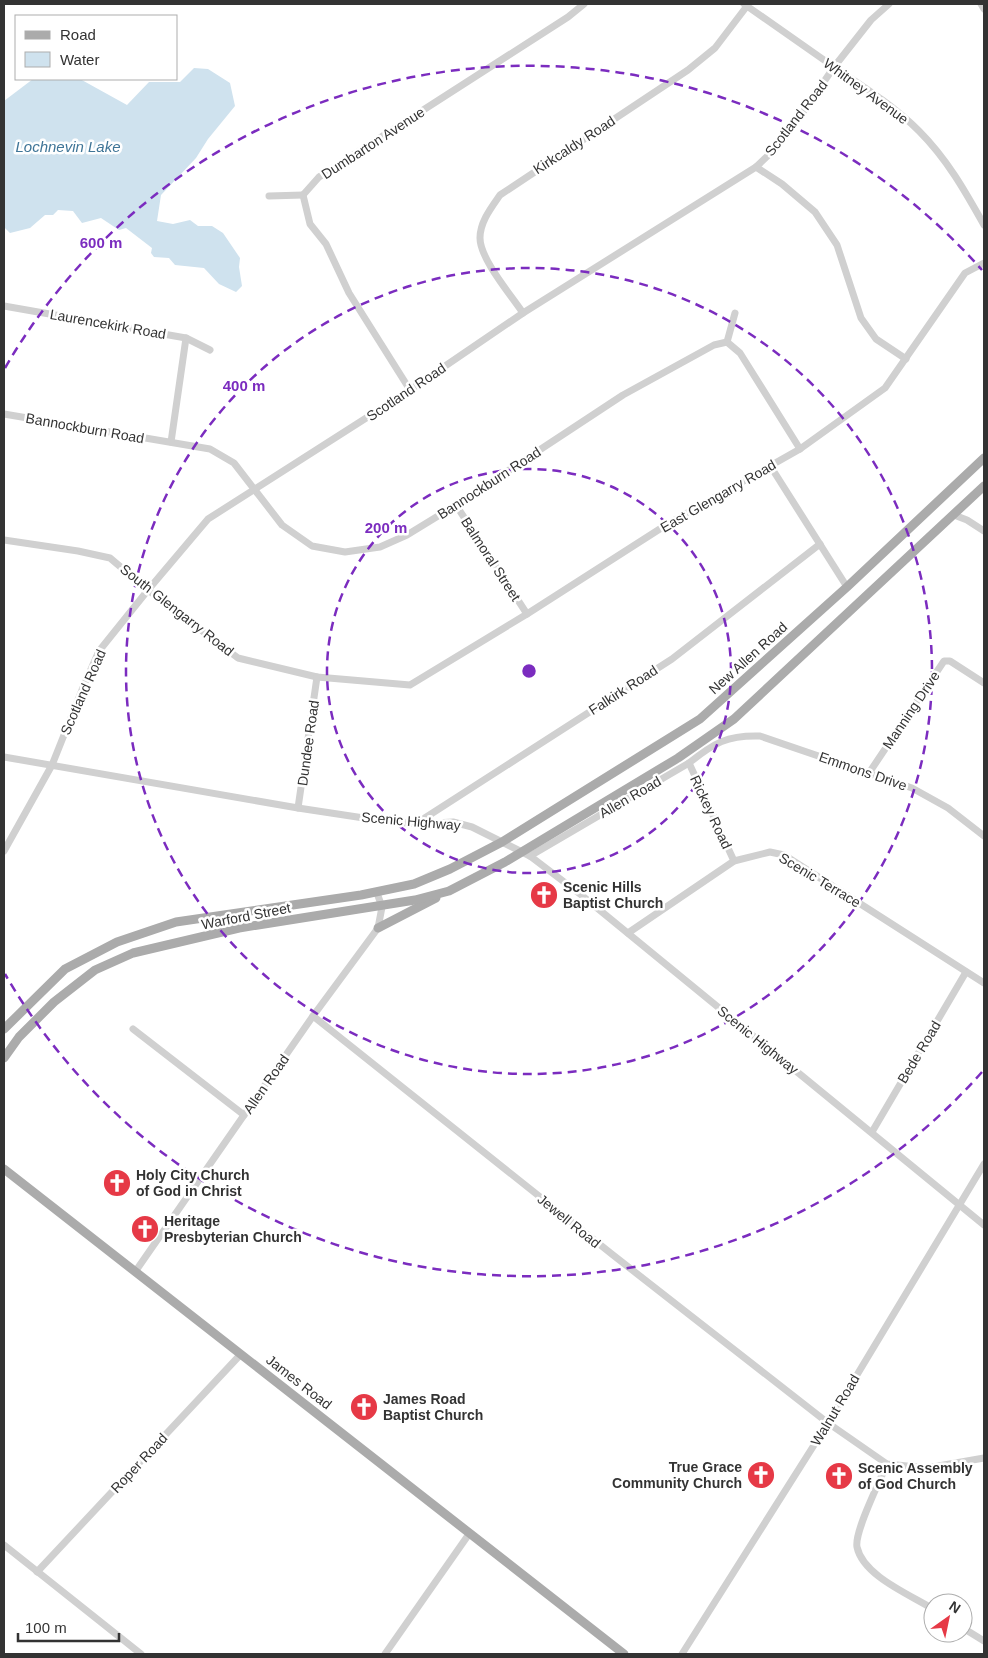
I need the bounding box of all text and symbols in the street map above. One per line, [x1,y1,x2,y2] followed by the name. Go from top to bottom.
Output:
[15,15,178,80] legend
[60,26,96,43] text: Road
[60,51,99,68] text: Water
[820,55,912,127] street label: Whitney Avenue
[761,77,831,159] street label: Scotland Road
[318,104,428,182] street label: Dumbarton Avenue
[530,113,618,177] street label: Kirkcaldy Road
[15,138,121,155] water label: Lochnevin Lake
[80,234,122,251] text: 600 m
[49,306,167,342] street label: Laurencekirk Road
[363,360,449,424] street label: Scotland Road
[223,377,265,394] text: 400 m
[25,410,145,446] street label: Bannockburn Road
[434,444,544,522] street label: Bannockburn Road
[657,456,779,536] street label: East Glengarry Road
[458,514,524,604] street label: Balmoral Street
[365,519,407,536] text: 200 m
[117,561,237,659] street label: South Glengarry Road
[706,619,790,697] street label: New Allen Road
[57,647,109,737] street label: Scotland Road
[520,662,538,680] centre of rings
[586,662,660,718] street label: Falkirk Road
[879,668,943,752] street label: Manning Drive
[294,699,322,787] street label: Dundee Road
[817,748,909,794] street label: Emmons Drive
[596,773,664,821] street label: Allen Road
[687,773,735,851] street label: Rickey Road
[361,809,461,833] street label: Scenic Highway
[776,849,864,911] street label: Scenic Terrace
[563,879,663,911] place label: Scenic Hills Baptist Church
[529,880,559,910] church icon: Scenic Hills Baptist Church
[200,899,292,932] street label: Warford Street
[714,1002,802,1078] street label: Scenic Highway
[894,1018,944,1086] street label: Bede Road
[240,1051,292,1117] street label: Allen Road
[136,1167,250,1199] place label: Holy City Church of God in Christ
[102,1168,132,1198] church icon: Holy City Church of God in Christ
[534,1191,604,1251] street label: Jewell Road
[164,1213,302,1245] place label: Heritage Presbyterian Church
[130,1214,160,1244] church icon: Heritage Presbyterian Church
[263,1352,335,1412] street label: James Road
[807,1371,863,1449] street label: Walnut Road
[383,1391,483,1423] place label: James Road Baptist Church
[349,1392,379,1422] church icon: James Road Baptist Church
[107,1430,171,1496] street label: Roper Road
[612,1459,742,1491] place label: True Grace Community Church
[746,1460,776,1490] church icon: True Grace Community Church
[858,1460,973,1492] place label: Scenic Assembly of God Church
[824,1461,854,1491] church icon: Scenic Assembly of God Church
[923,1593,973,1643] north arrow
[946,1598,964,1617] text: N
[18,1610,119,1642] scale bar
[25,1619,67,1636] text: 100 m

